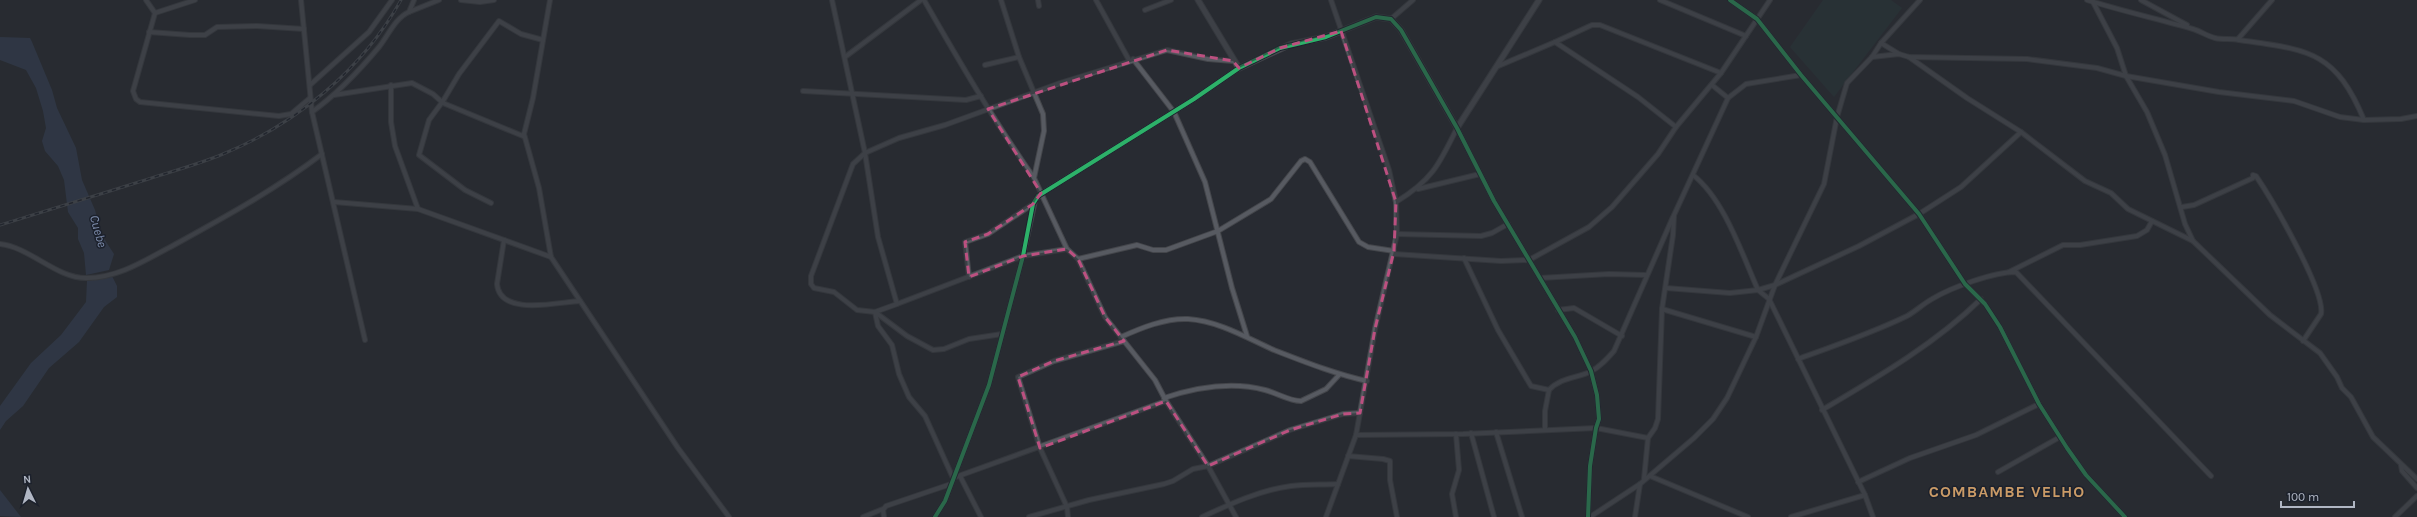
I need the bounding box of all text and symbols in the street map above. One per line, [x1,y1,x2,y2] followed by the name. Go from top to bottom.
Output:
[87,213,110,249] water label: Cuebe
[8,469,48,509] north arrow
[23,473,32,486] text: N
[1929,482,2085,501] district label: COMBAMBE VELHO
[2281,483,2354,509] scale bar
[2287,490,2319,504] text: 100 m

